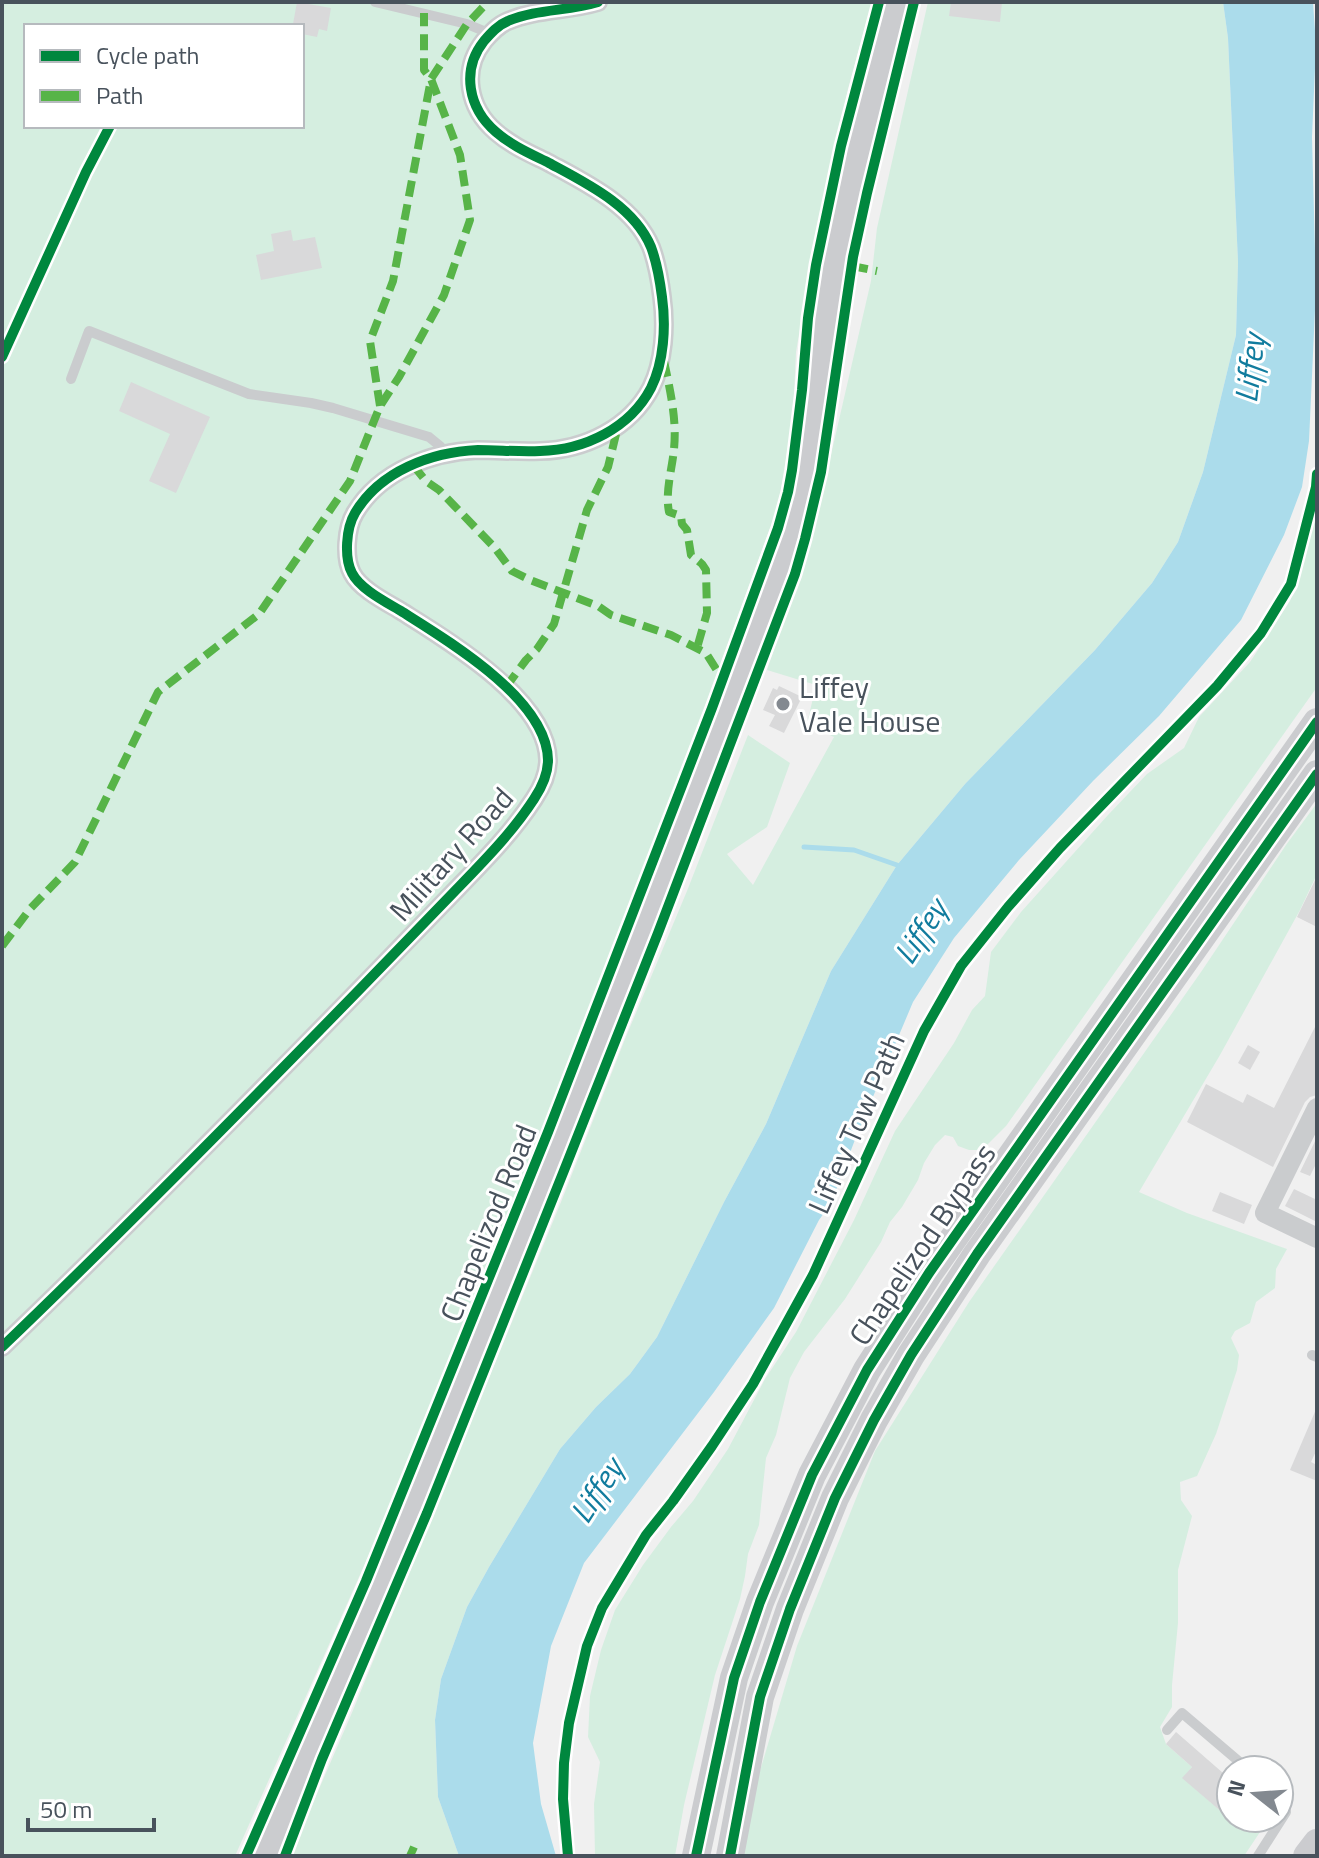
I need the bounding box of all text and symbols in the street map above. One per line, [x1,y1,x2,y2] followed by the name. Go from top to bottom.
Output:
[24,24,304,128] legend
[96,37,199,73] text: Cycle path
[96,77,143,113] text: Path
[1221,327,1277,405] water label: Liffey
[799,664,940,744] place label: Liffey Vale House
[774,695,792,713] marker: Liffey Vale House
[378,776,524,932] street label: Military Road
[881,886,961,973] water label: Liffey
[796,1025,916,1221] street label: Liffey Tow Path
[428,1118,548,1328] street label: Chapelizod Road
[837,1134,1007,1354] street label: Chapelizod Bypass
[557,1445,637,1532] water label: Liffey
[1215,1754,1295,1834] north arrow
[1217,1776,1254,1800] text: N
[28,1782,154,1832] scale bar
[40,1791,92,1827] text: 50 m

